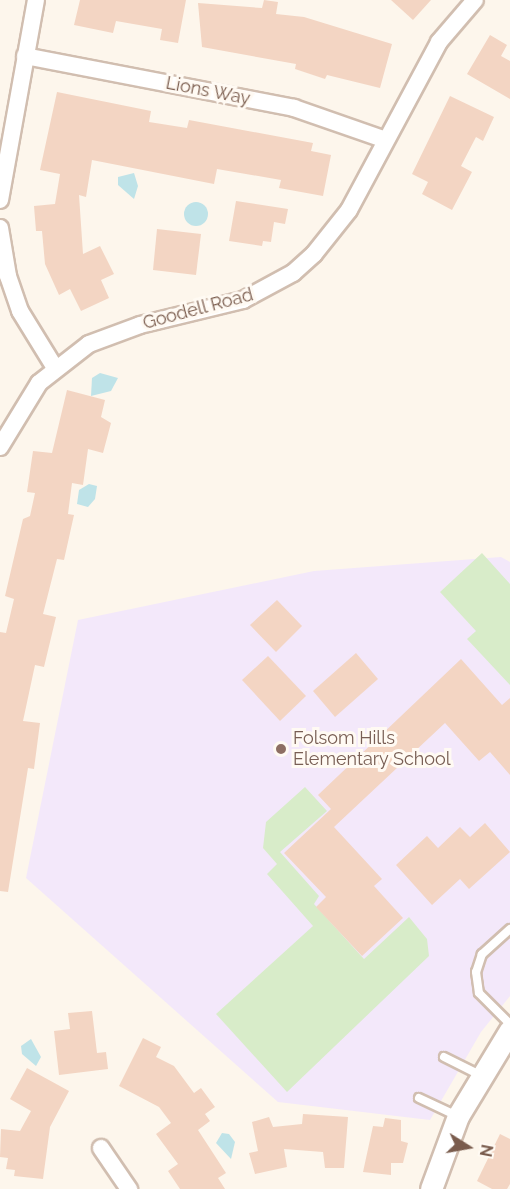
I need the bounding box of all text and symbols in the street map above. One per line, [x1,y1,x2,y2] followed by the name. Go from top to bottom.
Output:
[164,72,252,110] street label: Lions Way
[140,284,256,334] street label: Goodell Road
[293,728,451,771] place label: Folsom Hills Elementary School
[274,742,288,756] marker: Folsom Hills Elementary School
[438,1117,498,1177] north arrow
[476,1143,497,1158] text: N

